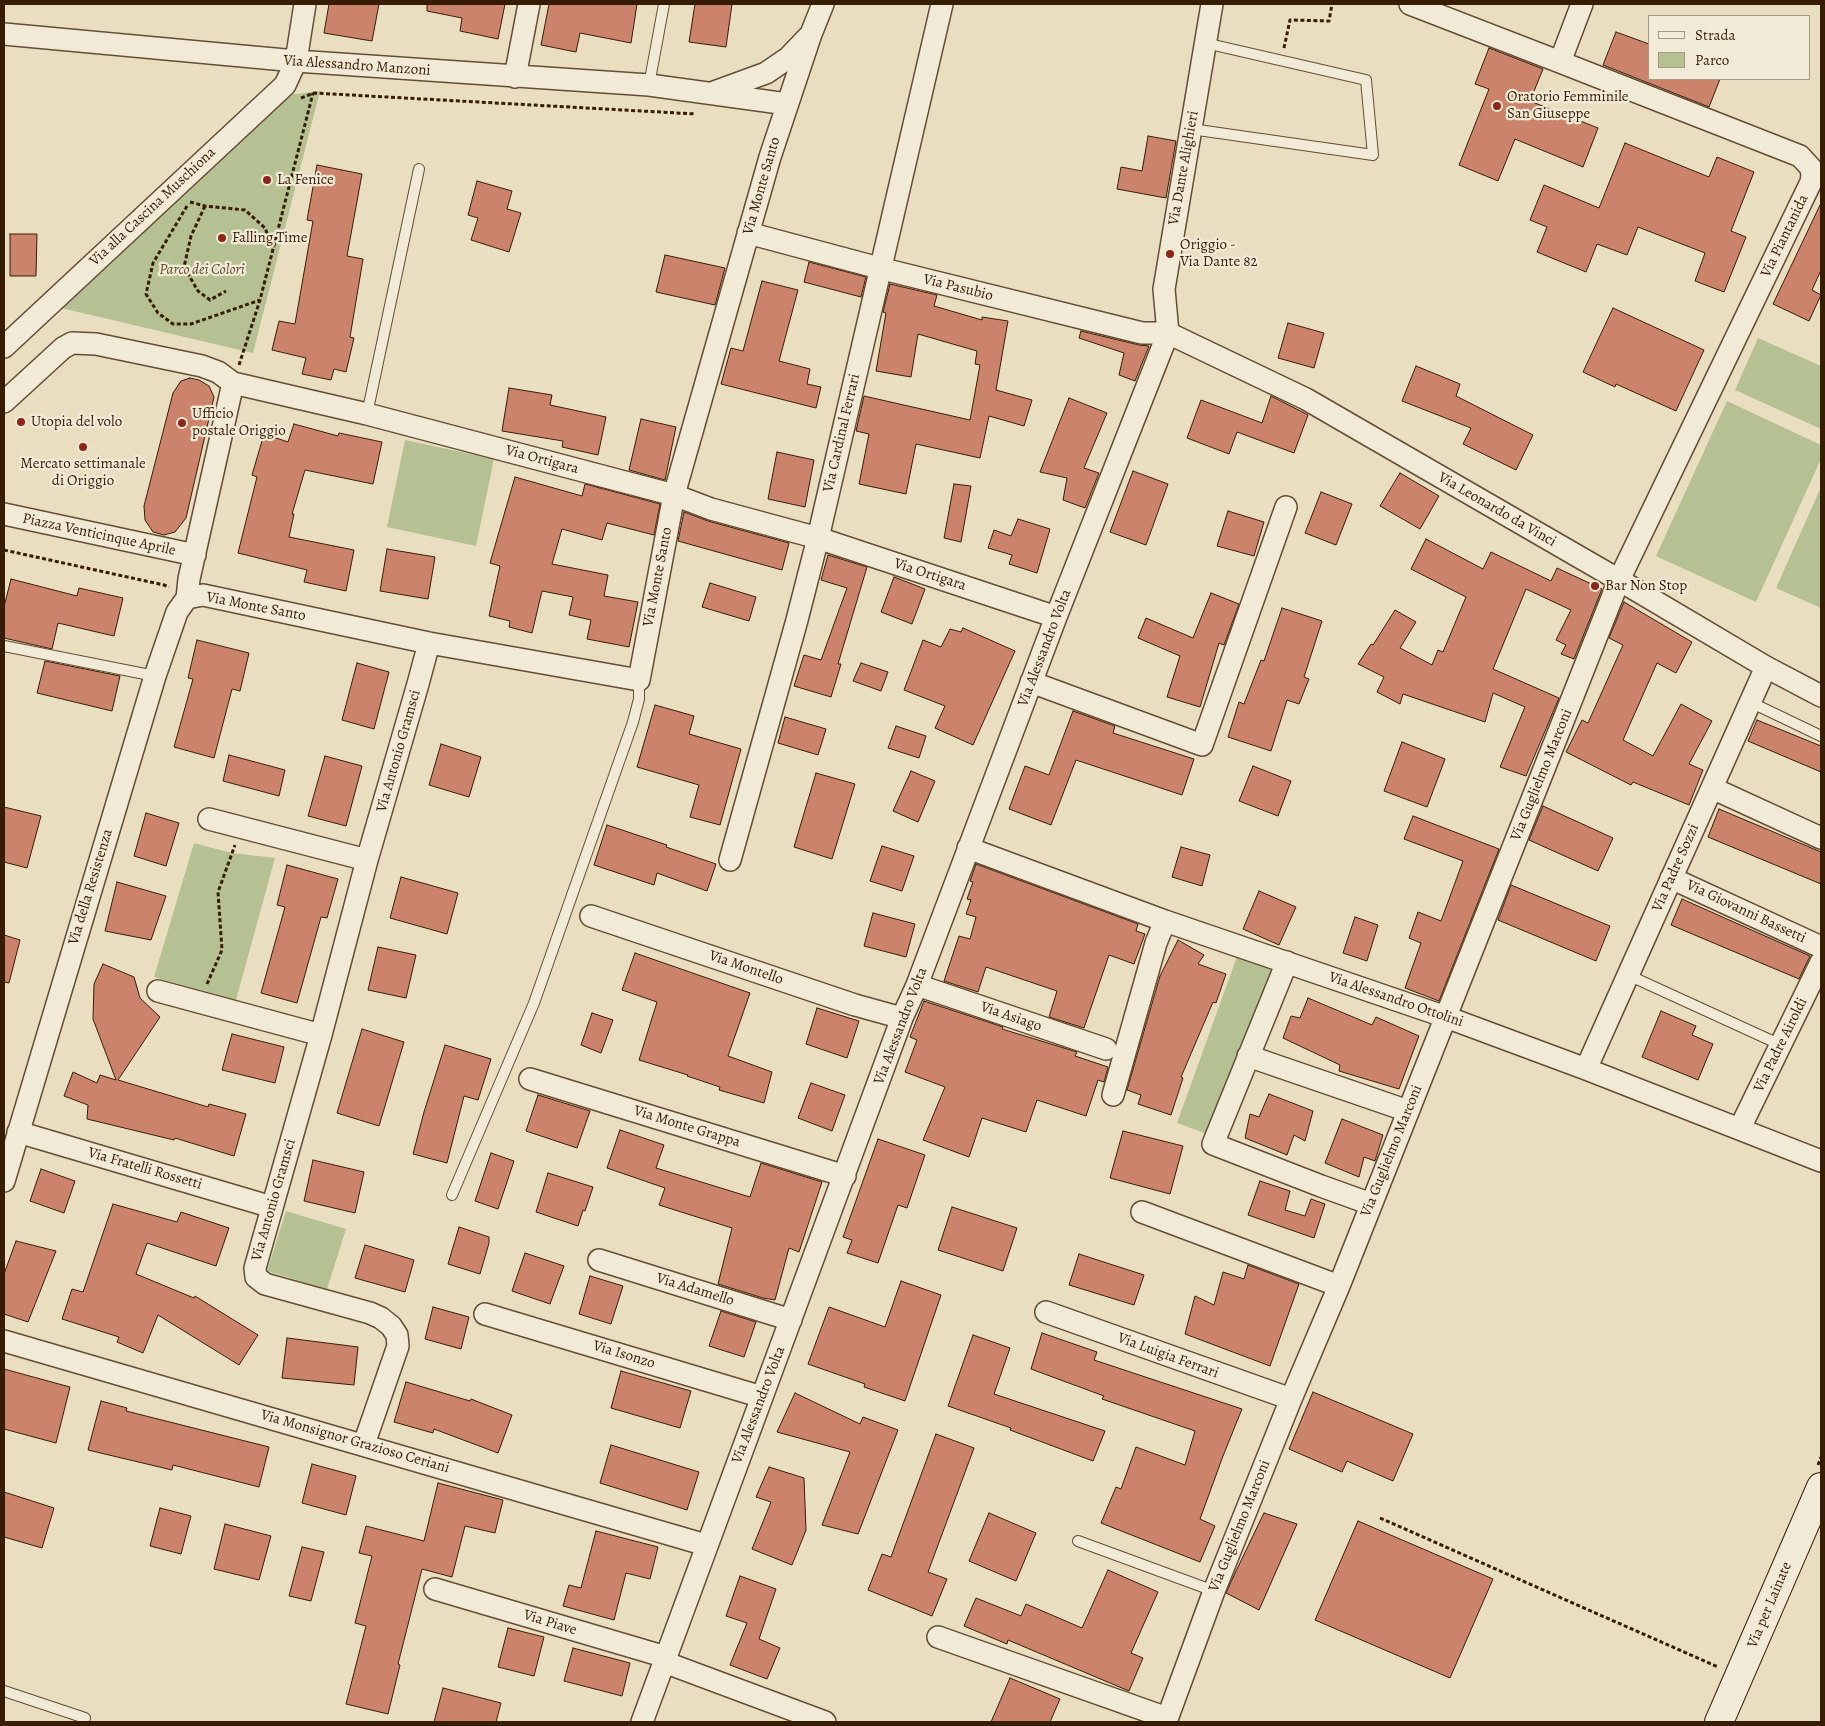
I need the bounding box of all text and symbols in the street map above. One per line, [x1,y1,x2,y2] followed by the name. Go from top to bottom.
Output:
[1648,15,1810,80] legend
[1695,25,1736,45] text: Strada
[1695,50,1729,70] text: Parco
[283,52,431,80] street label: Via Alessandro Manzoni
[1507,88,1629,123] place label: Oratorio Femminile San Giuseppe
[1491,100,1503,112] marker: Oratorio Femminile San Giuseppe
[1165,109,1203,227] street label: Via Dante Alighieri
[739,135,785,237] street label: Via Monte Santo
[86,144,220,270] street label: Via alla Cascina Muschiona
[277,171,334,189] place label: La Fenice
[261,174,273,186] marker: La Fenice
[1757,192,1813,280] street label: Via Piantanida
[232,229,307,247] place label: Falling Time
[216,232,228,244] marker: Falling Time
[1180,236,1258,271] place label: Origgio - Via Dante 82
[1164,248,1176,260] marker: Origgio - Via Dante 82
[159,261,245,279] park label: Parco dei Colori
[921,271,995,305] street label: Via Pasubio
[820,372,864,494] street label: Via Cardinal Ferrari
[192,405,286,440] place label: Ufficio postale Origgio
[31,413,122,431] place label: Utopia del volo
[15,416,27,428] marker: Utopia del volo
[176,417,188,429] marker: Ufficio postale Origgio
[77,441,89,453] marker: Mercato settimanale di Origgio
[503,442,581,478] street label: Via Ortigara
[20,455,146,490] place label: Mercato settimanale di Origgio
[1435,469,1559,551] street label: Via Leonardo da Vinci
[21,510,177,560] street label: Piazza Venticinque Aprile
[640,526,676,628] street label: Via Monte Santo
[892,555,968,595] street label: Via Ortigara
[1605,577,1687,595] place label: Bar Non Stop
[1589,580,1601,592] marker: Bar Non Stop
[1014,587,1076,709] street label: Via Alessandro Volta
[205,589,307,625] street label: Via Monte Santo
[373,688,425,814] street label: Via Antonio Gramsci
[1507,707,1577,843] street label: Via Guglielmo Marconi
[1649,821,1703,915] street label: Via Padre Sozzi
[65,827,117,947] street label: Via della Resistenza
[1683,876,1809,948] street label: Via Giovanni Bassetti
[707,947,785,989] street label: Via Montello
[870,965,932,1087] street label: Via Alessandro Volta
[1326,969,1466,1031] street label: Via Alessandro Ottolini
[1750,995,1812,1095] street label: Via Padre Airoldi
[978,998,1044,1036] street label: Via Asiago
[1357,1083,1427,1219] street label: Via Guglielmo Marconi
[631,1102,743,1152] street label: Via Monte Grappa
[248,1137,300,1263] street label: Via Antonio Gramsci
[86,1144,204,1194] street label: Via Fratelli Rossetti
[654,1270,736,1310] street label: Via Adamello
[1115,1329,1221,1383] street label: Via Luigia Ferrari
[591,1337,657,1373] street label: Via Isonzo
[728,1344,790,1466] street label: Via Alessandro Volta
[259,1406,451,1478] street label: Via Monsignor Grazioso Ceriani
[1205,1458,1275,1594] street label: Via Guglielmo Marconi
[1744,1559,1796,1651] street label: Via per Lainate
[521,1606,579,1640] street label: Via Piave

